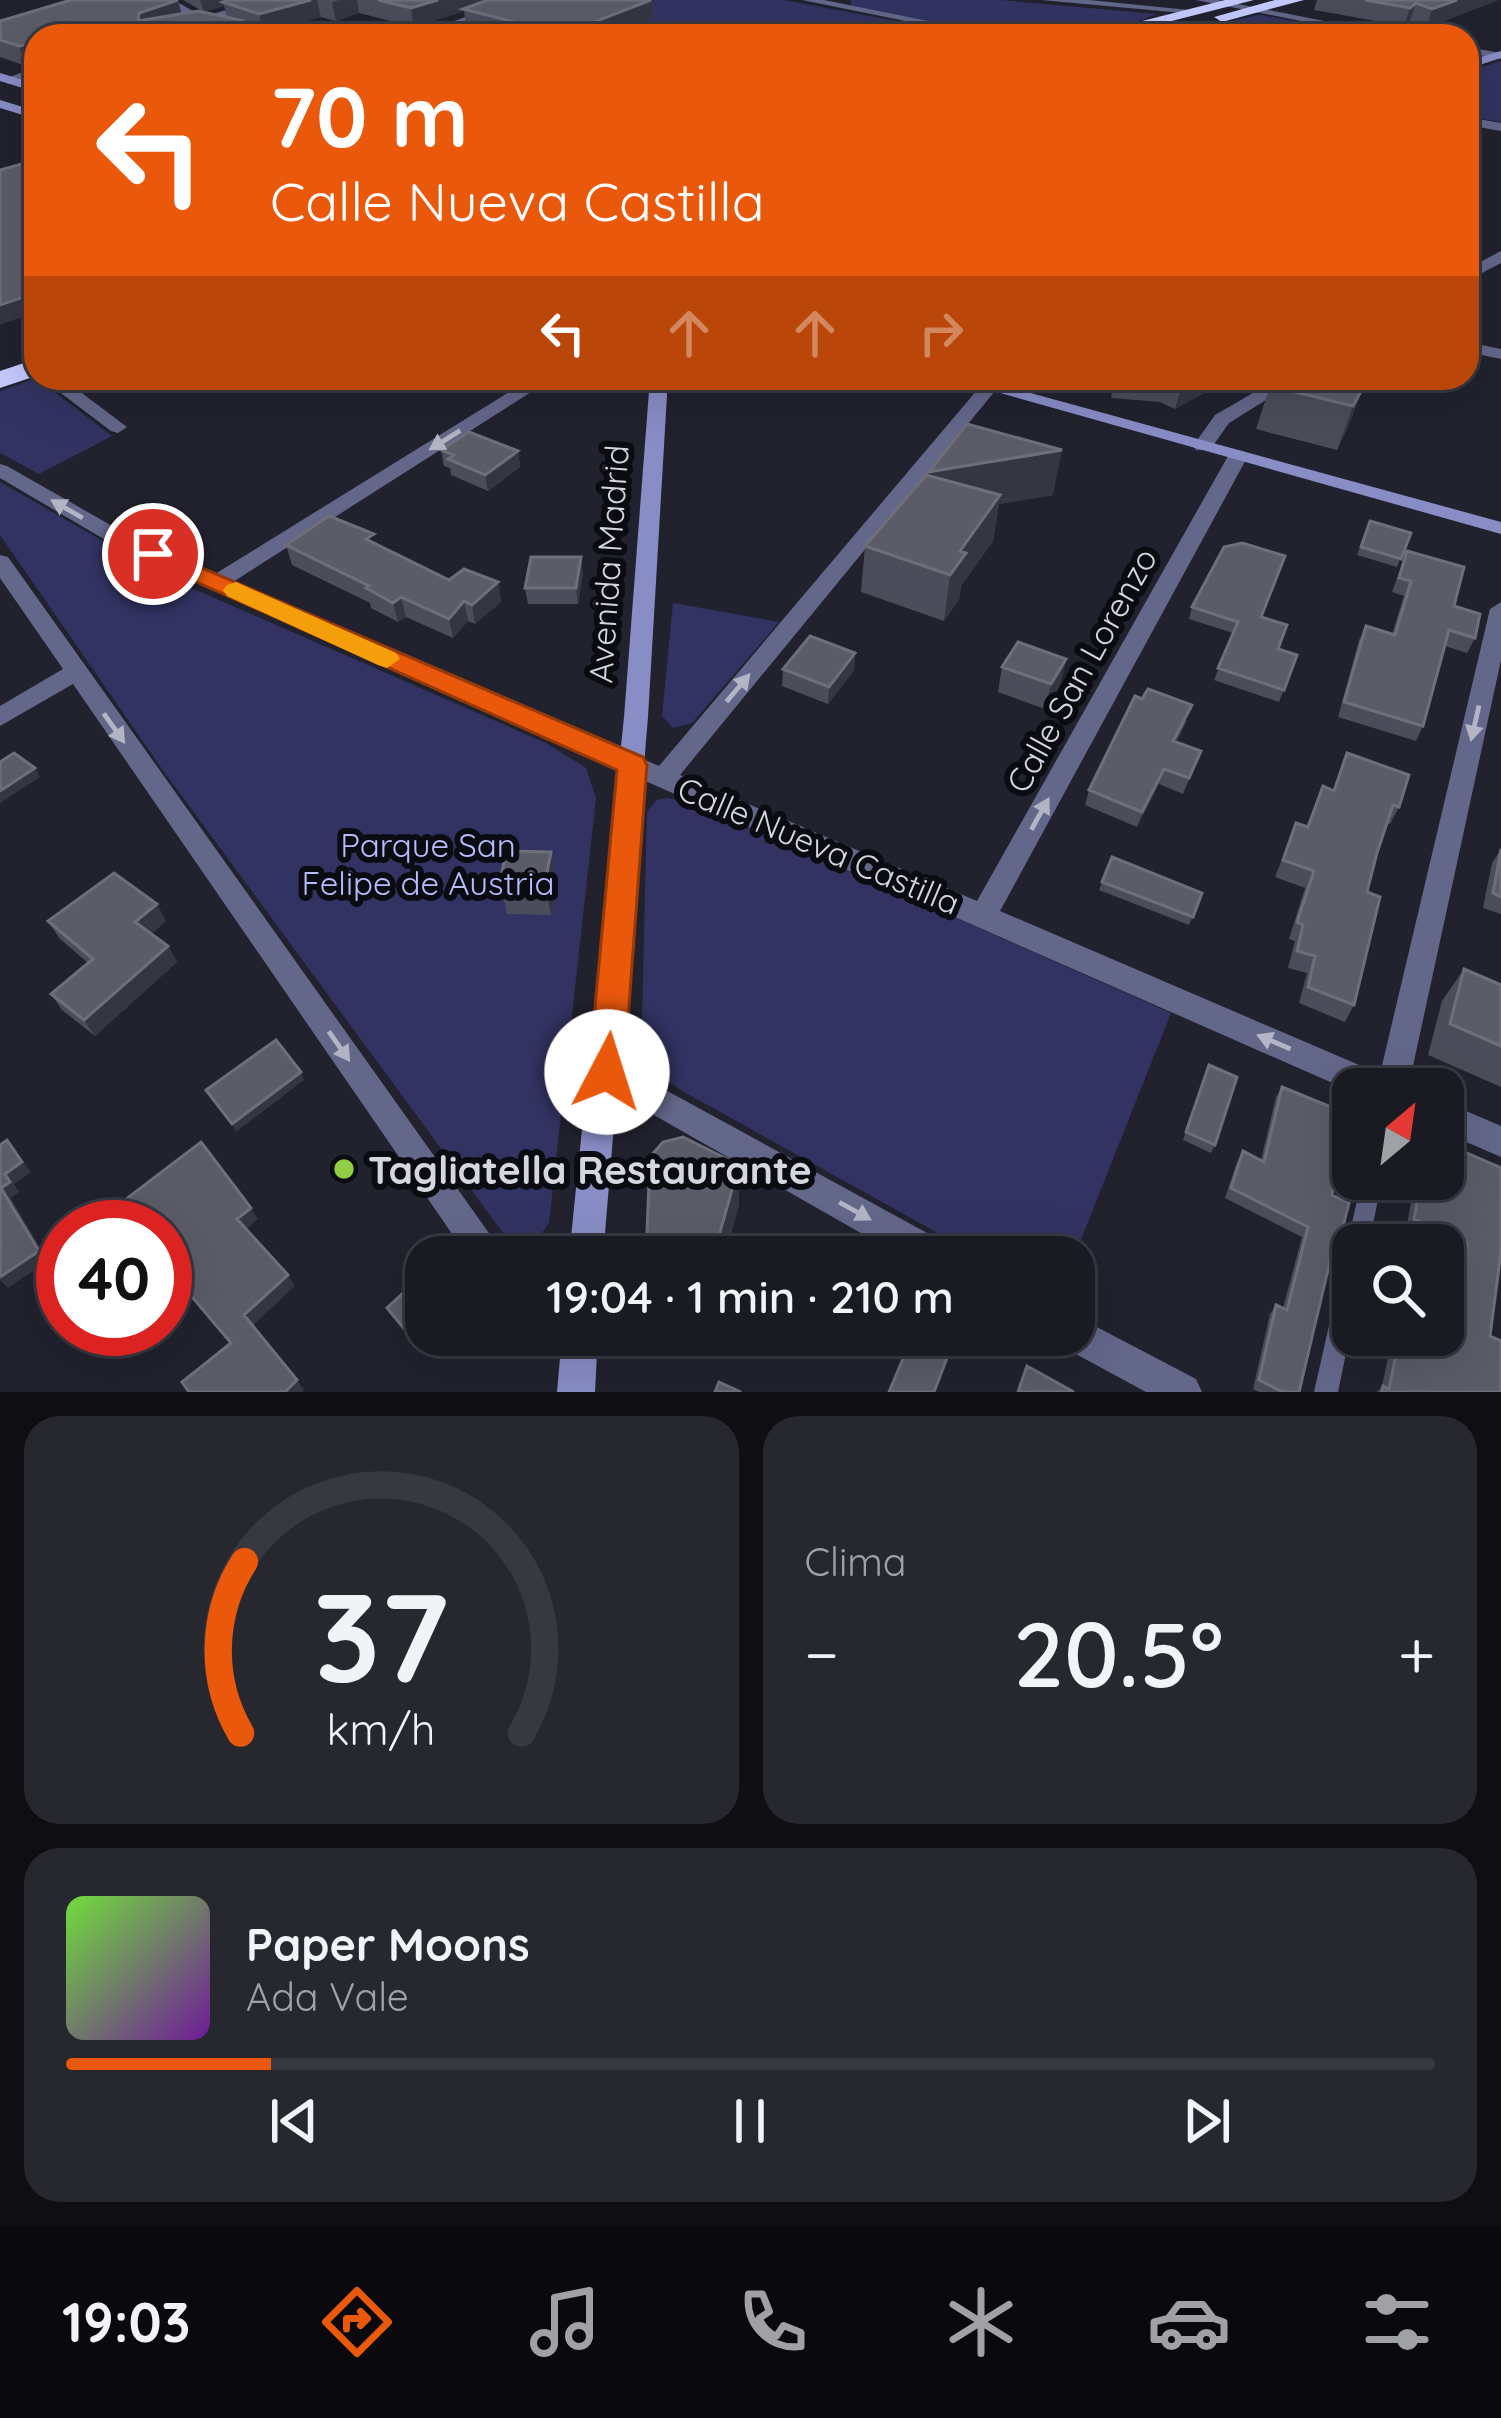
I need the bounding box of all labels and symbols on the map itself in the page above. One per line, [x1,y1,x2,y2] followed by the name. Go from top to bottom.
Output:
[428,429,462,450] one-way arrow
[579,444,637,684] street label: Avenida Madrid
[50,500,84,521] one-way arrow
[102,503,204,605] pin
[997,541,1165,799] street label: Calle San Lorenzo
[725,673,750,704] one-way arrow
[1465,705,1484,742] one-way arrow
[102,711,125,744] one-way arrow
[672,767,966,923] street label: Calle Nueva Castilla
[1029,797,1050,831] one-way arrow
[301,824,555,903] park label: Parque San Felipe de Austria
[544,1009,670,1135] position arrow
[327,1030,350,1062] one-way arrow
[1256,1032,1291,1052] one-way arrow
[1332,1068,1464,1200] north arrow
[368,1145,812,1194] place label: Tagliatella Restaurante
[331,1156,357,1182] marker: Tagliatella Restaurante
[36,1200,192,1356] speed limit sign: 40
[838,1200,873,1221] one-way arrow

